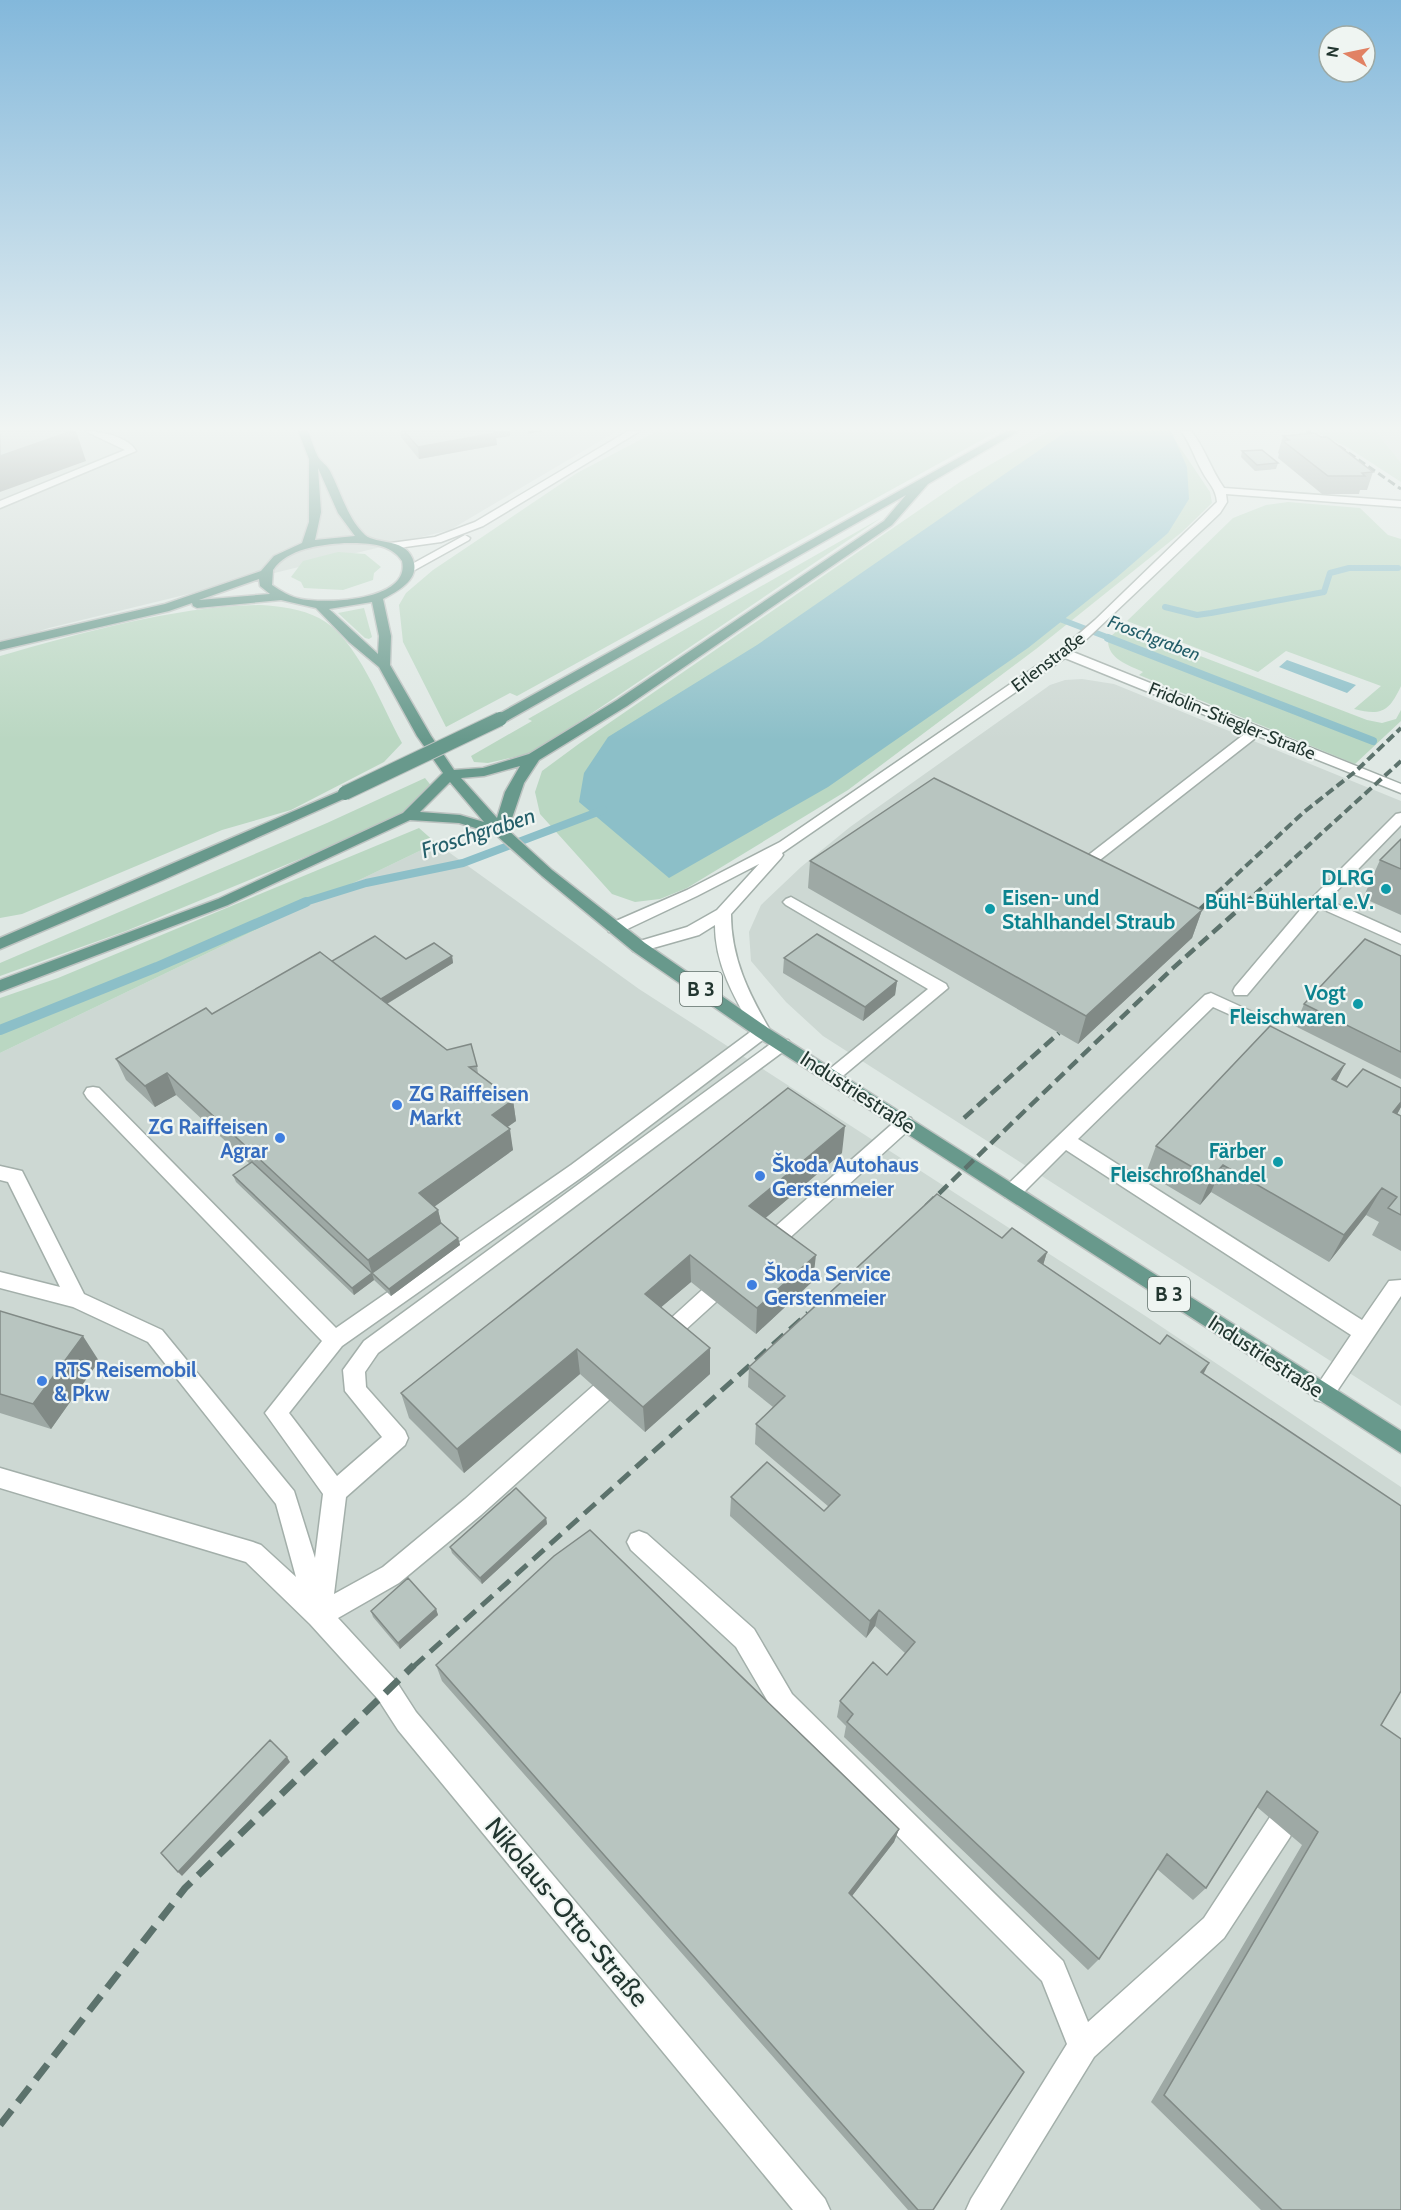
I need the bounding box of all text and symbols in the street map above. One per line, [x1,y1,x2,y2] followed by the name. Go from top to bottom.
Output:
[1317,24,1377,84] north arrow
[1322,45,1343,59] text: N
[1105,610,1203,666] water label: Froschgraben
[1007,627,1089,697] street label: Erlenstraße
[1145,677,1319,765] street label: Fridolin-Stiegler-Straße
[417,802,539,864] water label: Froschgraben
[1205,865,1374,914] place label: DLRG Bühl-Bühlertal e.V.
[1379,882,1393,896] marker: DLRG Bühl-Bühlertal e.V.
[1002,885,1175,934] place label: Eisen- und Stahlhandel Straub
[983,902,997,916] marker: Eisen- und Stahlhandel Straub
[680,972,722,1006] road number: B 3
[1229,980,1346,1029] place label: Vogt Fleischwaren
[1351,997,1365,1011] marker: Vogt Fleischwaren
[796,1045,920,1139] street label: Industriestraße
[409,1081,529,1130] place label: ZG Raiffeisen Markt
[390,1098,404,1112] marker: ZG Raiffeisen Markt
[148,1114,268,1163] place label: ZG Raiffeisen Agrar
[273,1131,287,1145] marker: ZG Raiffeisen Agrar
[1110,1138,1266,1187] place label: Färber Fleischroßhandel
[772,1152,919,1201] place label: Škoda Autohaus Gerstenmeier
[1271,1155,1285,1169] marker: Färber Fleischroßhandel
[753,1169,767,1183] marker: Škoda Autohaus Gerstenmeier
[764,1261,891,1310] place label: Škoda Service Gerstenmeier
[1148,1277,1190,1311] road number: B 3
[745,1278,759,1292] marker: Škoda Service Gerstenmeier
[1204,1309,1328,1403] street label: Industriestraße
[54,1357,197,1406] place label: RTS Reisemobil & Pkw
[35,1374,49,1388] marker: RTS Reisemobil & Pkw
[478,1811,656,2013] street label: Nikolaus-Otto-Straße

